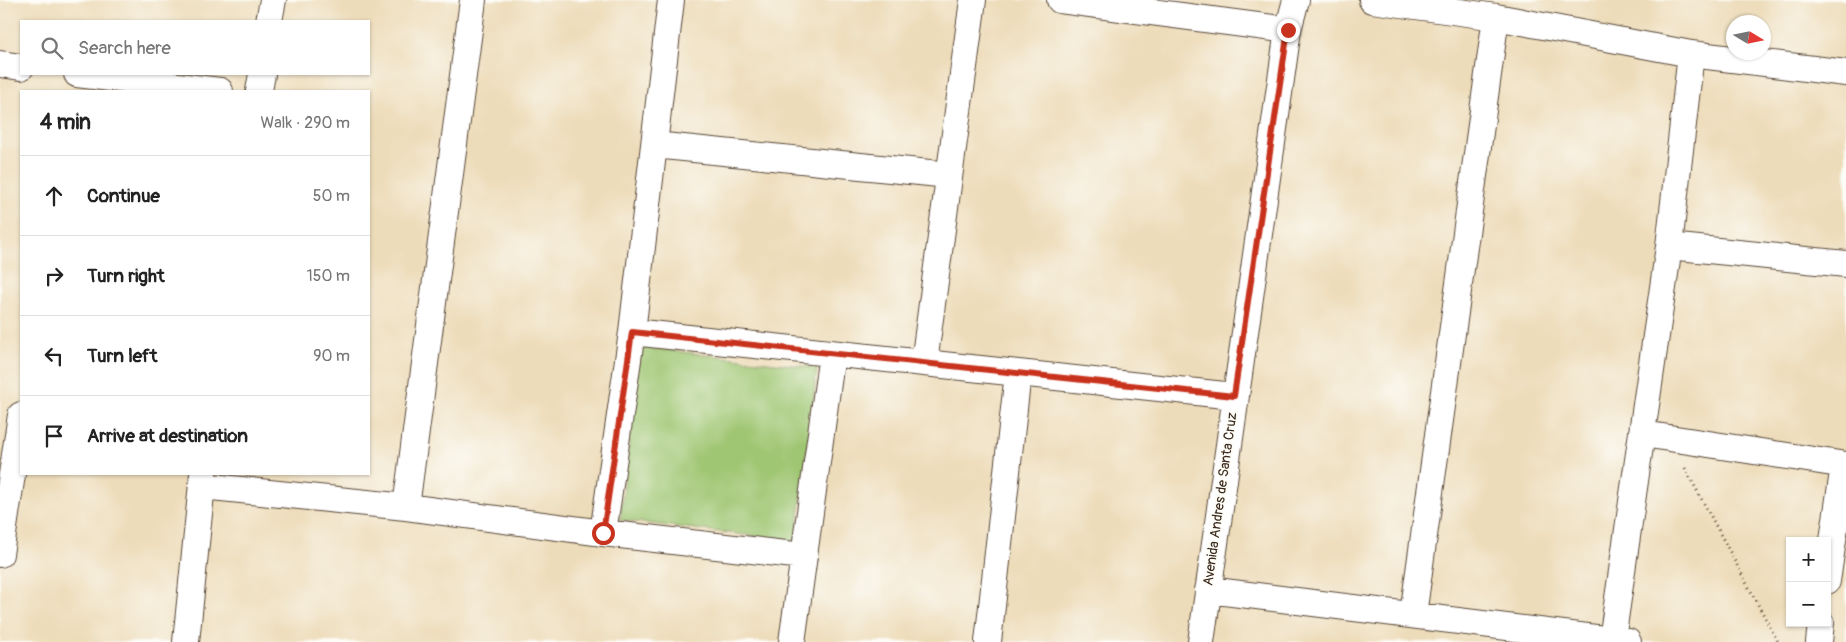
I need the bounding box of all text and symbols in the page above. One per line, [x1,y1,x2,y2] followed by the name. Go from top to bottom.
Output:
[1726,15,1771,60] north arrow
[1277,19,1300,42] route end
[20,20,370,75] search box
[38,34,66,62] icon: search
[78,36,171,60] text: Search here
[40,109,91,136] text: 4 min
[261,113,350,133] text: Walk · 290 m
[40,182,68,210] icon: ahead
[87,184,160,208] text: Continue
[313,186,350,206] text: 50 m
[40,262,68,290] icon: right
[87,264,165,288] text: Turn right
[306,266,350,286] text: 150 m
[40,342,68,370] icon: left
[87,344,157,368] text: Turn left
[313,346,350,366] text: 90 m
[1199,411,1241,587] street label: Avenida Andres de Santa Cruz
[40,422,68,450] icon: arrive
[87,424,248,448] text: Arrive at destination
[592,522,615,545] route start
[1786,537,1831,627] map controls
[1786,537,1831,582] button: +
[1786,582,1831,627] button: −

